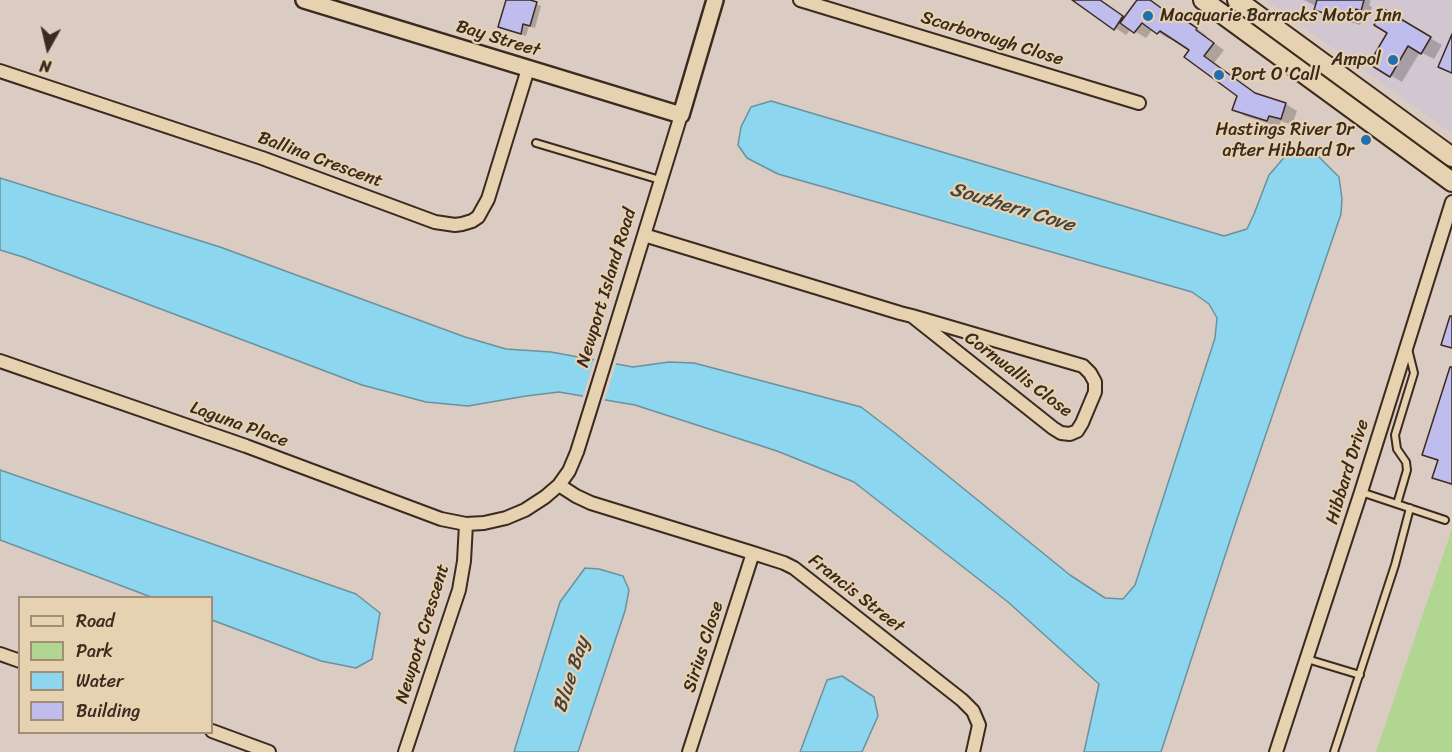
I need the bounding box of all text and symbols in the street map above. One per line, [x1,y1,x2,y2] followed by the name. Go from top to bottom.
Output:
[1160,5,1402,27] place label: Macquarie Barracks Motor Inn
[918,7,1066,71] street label: Scarborough Close
[1141,9,1155,23] marker: Macquarie Barracks Motor Inn
[453,16,543,62] street label: Bay Street
[18,18,78,78] north arrow
[1332,49,1381,71] place label: Ampol
[38,51,53,81] text: N
[1386,53,1400,67] marker: Ampol
[1231,64,1320,86] place label: Port O'Call
[1212,68,1226,82] marker: Port O'Call
[1216,119,1354,162] place label: Hastings River Dr after Hibbard Dr
[255,127,385,193] street label: Ballina Crescent
[1359,133,1373,147] marker: Hastings River Dr after Hibbard Dr
[947,178,1077,238] water label: Southern Cove
[573,206,641,370] street label: Newport Island Road
[960,327,1076,423] street label: Cornwallis Close
[187,397,291,453] street label: Laguna Place
[1322,417,1374,527] street label: Hibbard Drive
[804,550,908,638] street label: Francis Street
[392,562,454,706] street label: Newport Crescent
[18,596,213,734] legend
[679,599,729,695] street label: Sirius Close
[76,605,115,637] text: Road
[549,634,595,716] water label: Blue Bay
[76,635,113,667] text: Park
[76,665,123,697] text: Water
[76,695,140,727] text: Building

